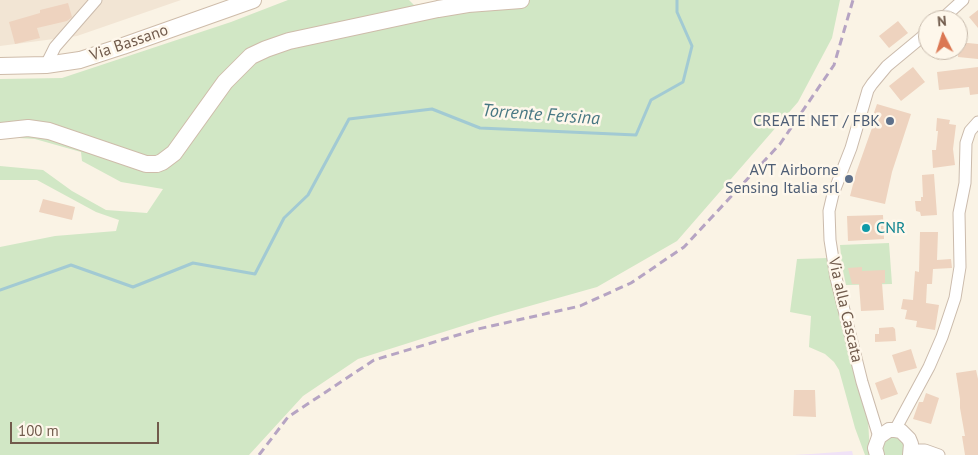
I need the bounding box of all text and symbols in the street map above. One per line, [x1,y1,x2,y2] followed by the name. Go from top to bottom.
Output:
[918,10,968,60] north arrow
[936,12,947,30] text: N
[87,21,171,65] street label: Via Bassano
[481,100,601,130] water label: Torrente Fersina
[753,111,880,131] place label: CREATE NET / FBK
[884,115,896,127] marker: CREATE NET / FBK
[725,160,839,198] place label: AVT Airborne Sensing Italia srl
[843,173,855,185] marker: AVT Airborne Sensing Italia srl
[876,218,905,238] place label: CNR
[860,222,872,234] marker: CNR
[824,256,866,364] street label: Via alla Cascata
[12,412,161,444] scale bar
[18,421,59,440] text: 100 m

